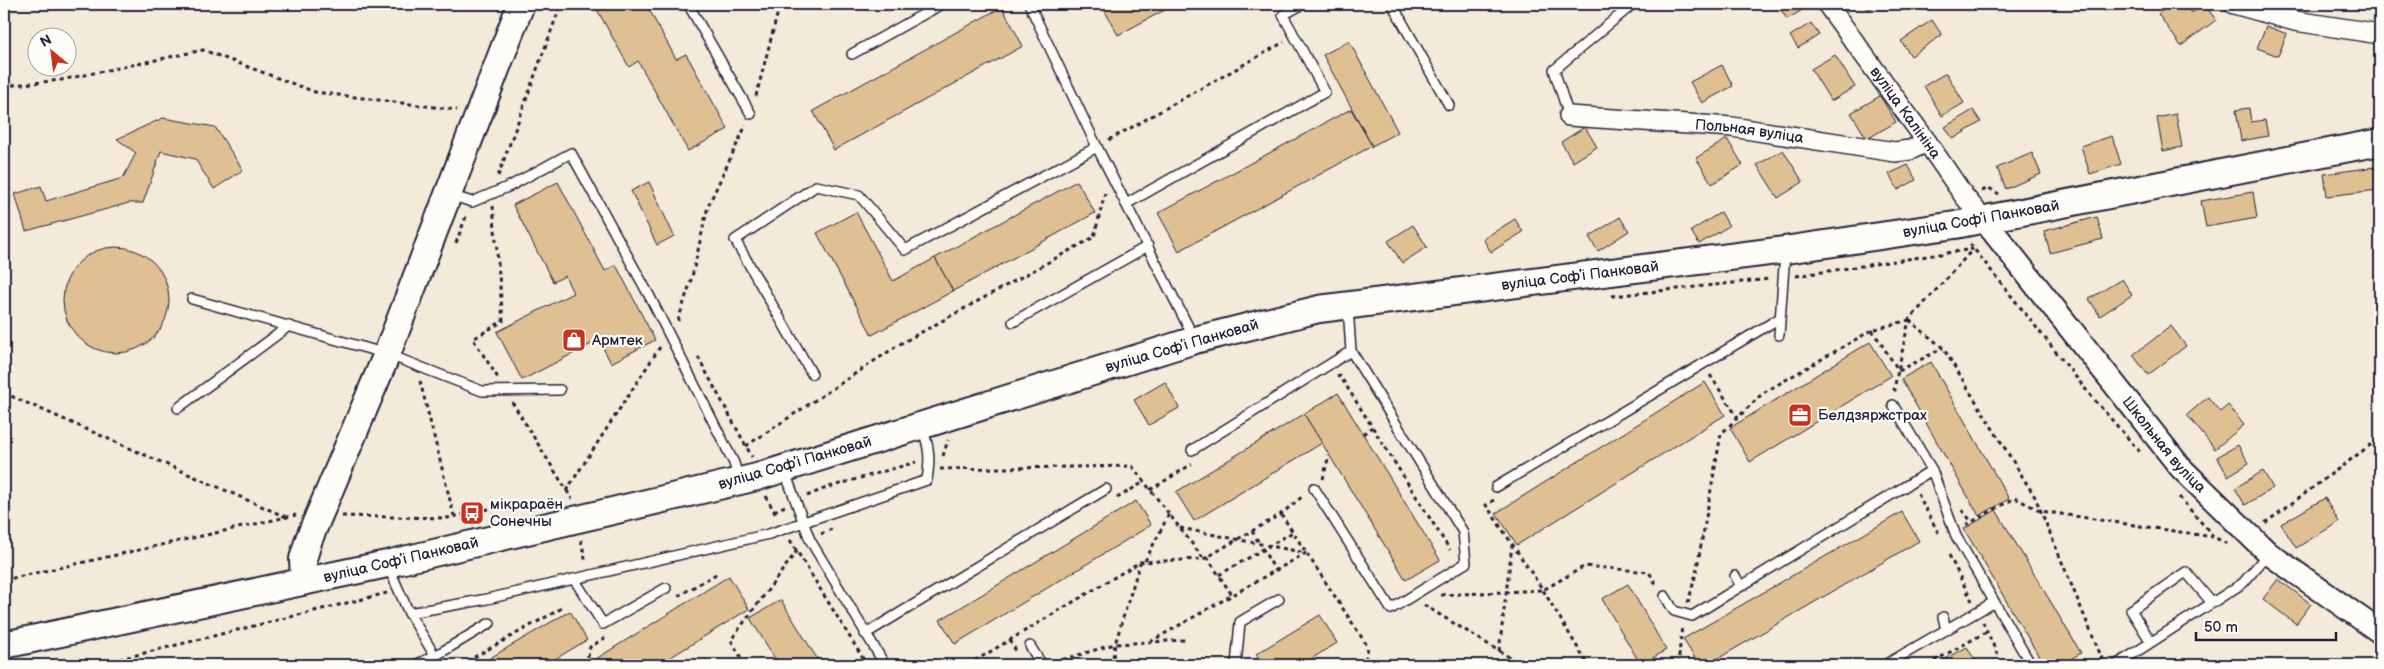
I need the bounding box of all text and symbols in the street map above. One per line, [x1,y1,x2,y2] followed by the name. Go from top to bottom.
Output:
[28,28,78,78] north arrow
[37,31,55,51] text: N
[1866,63,1945,162] street label: вуліца Калініна
[1694,115,1805,147] street label: Польная вуліца
[1901,196,2061,242] street label: вуліца Софʼі Панковай
[1500,257,1660,295] street label: вуліца Софʼі Панковай
[1103,315,1261,377] street label: вуліца Софʼі Панковай
[561,327,587,353] shop icon: Армтек
[591,331,643,350] place label: Армтек
[2118,392,2210,497] street label: Школьная вуліца
[1787,402,1813,428] office icon: Белдзяржстрах
[1818,406,1927,425] place label: Белдзяржстрах
[716,432,874,494] street label: вуліца Софʼі Панковай
[490,495,563,531] place label: мікрараён Сонечны
[459,500,485,526] bus stop icon: мікрараён Сонечны
[322,533,480,587] street label: вуліца Софʼі Панковай
[2196,609,2336,641] scale bar
[2204,618,2238,637] text: 50 m

